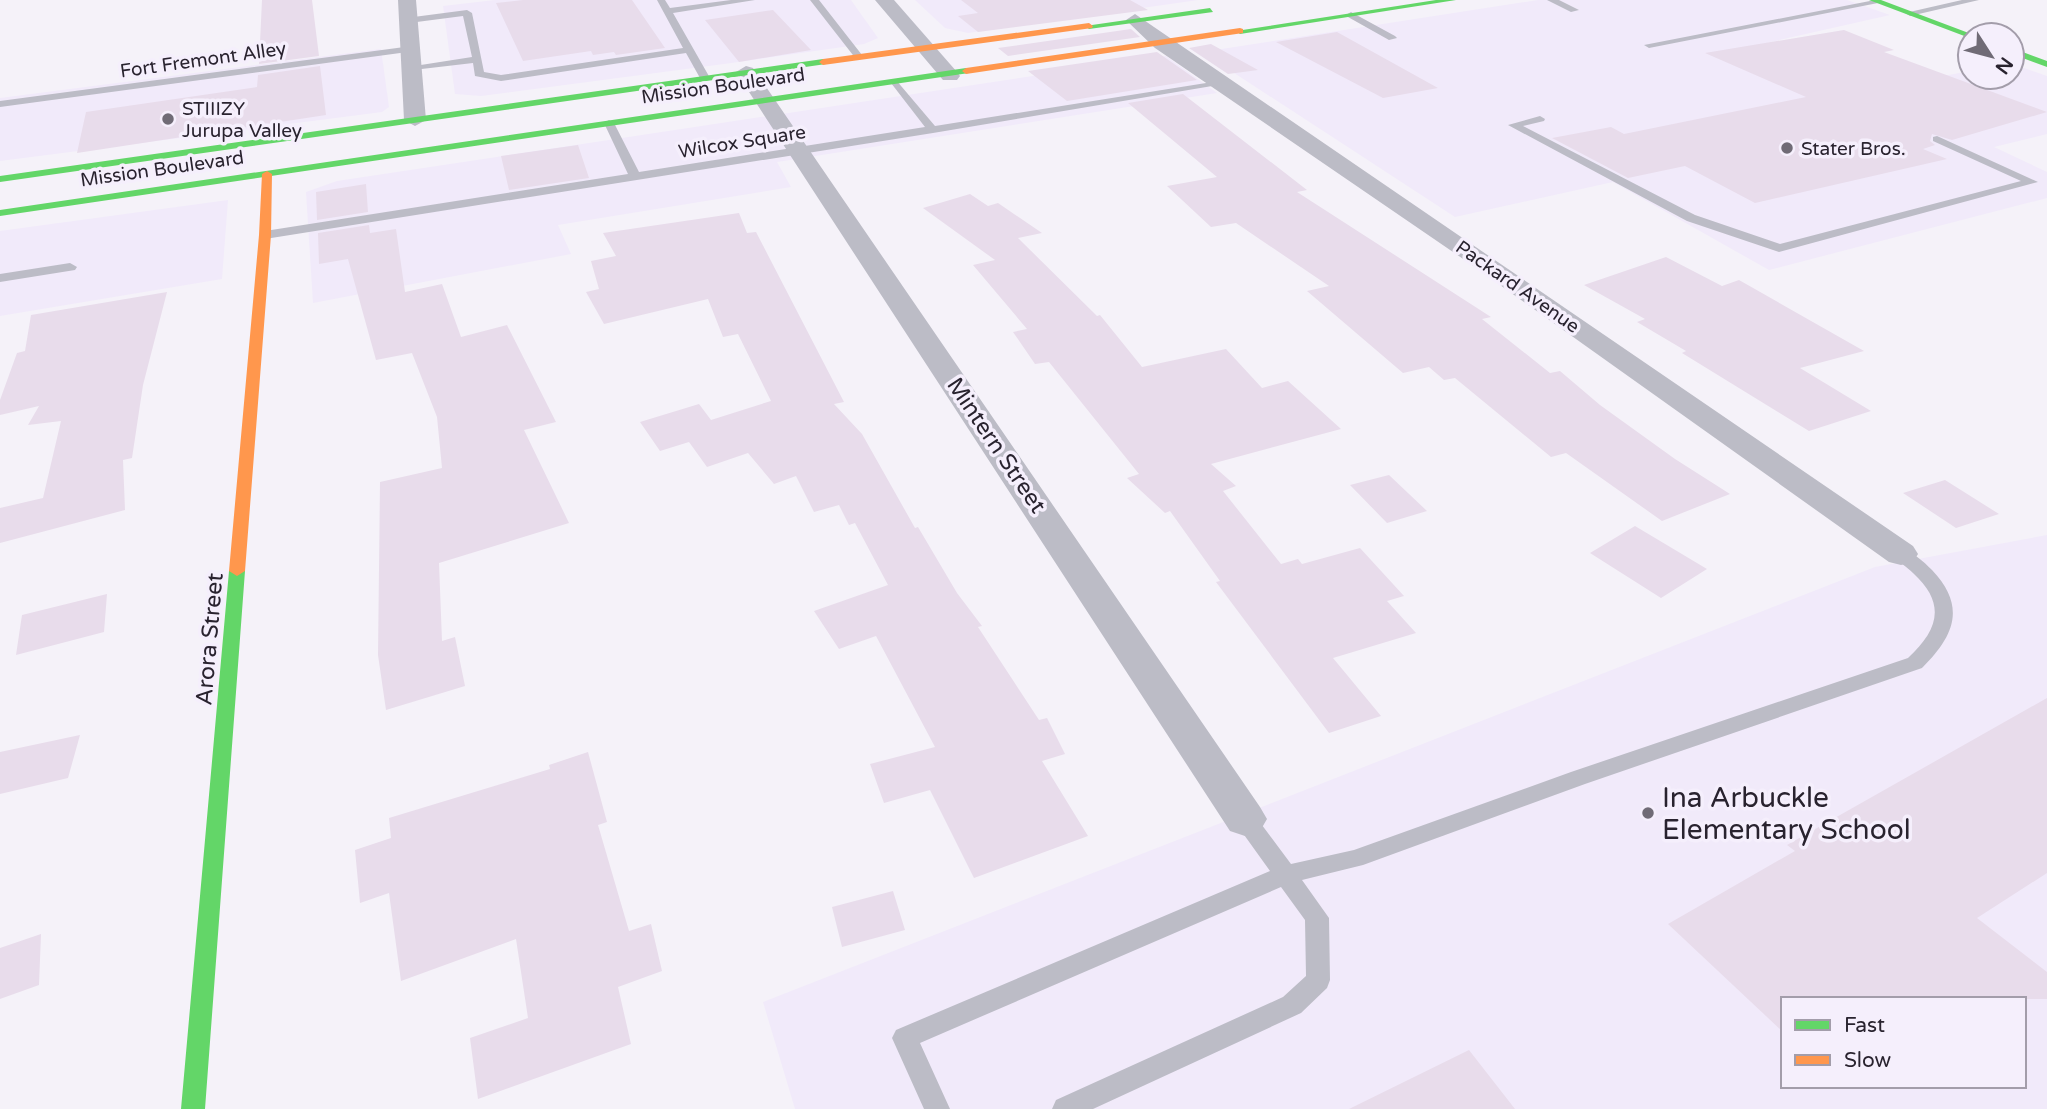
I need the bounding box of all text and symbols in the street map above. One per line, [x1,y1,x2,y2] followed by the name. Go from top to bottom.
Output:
[1956,21,2026,91] north arrow
[119,37,288,83] street label: Fort Fremont Alley
[1991,53,2017,78] text: N
[640,64,806,108] street label: Mission Boulevard
[182,98,302,142] place label: STIIIZY Jurupa Valley
[160,111,176,127] marker: STIIIZY Jurupa Valley
[677,121,807,163] street label: Wilcox Square
[1801,138,1906,160] place label: Stater Bros.
[1779,140,1795,156] marker: Stater Bros.
[79,147,245,191] street label: Mission Boulevard
[1451,236,1583,338] street label: Packard Avenue
[940,372,1052,519] street label: Mintern Street
[190,571,230,707] street label: Arora Street
[1662,781,1911,847] place label: Ina Arbuckle Elementary School
[1640,805,1656,821] marker: Ina Arbuckle Elementary School
[1781,997,2026,1088] legend
[1844,1013,1885,1038] text: Fast
[1844,1048,1892,1073] text: Slow

